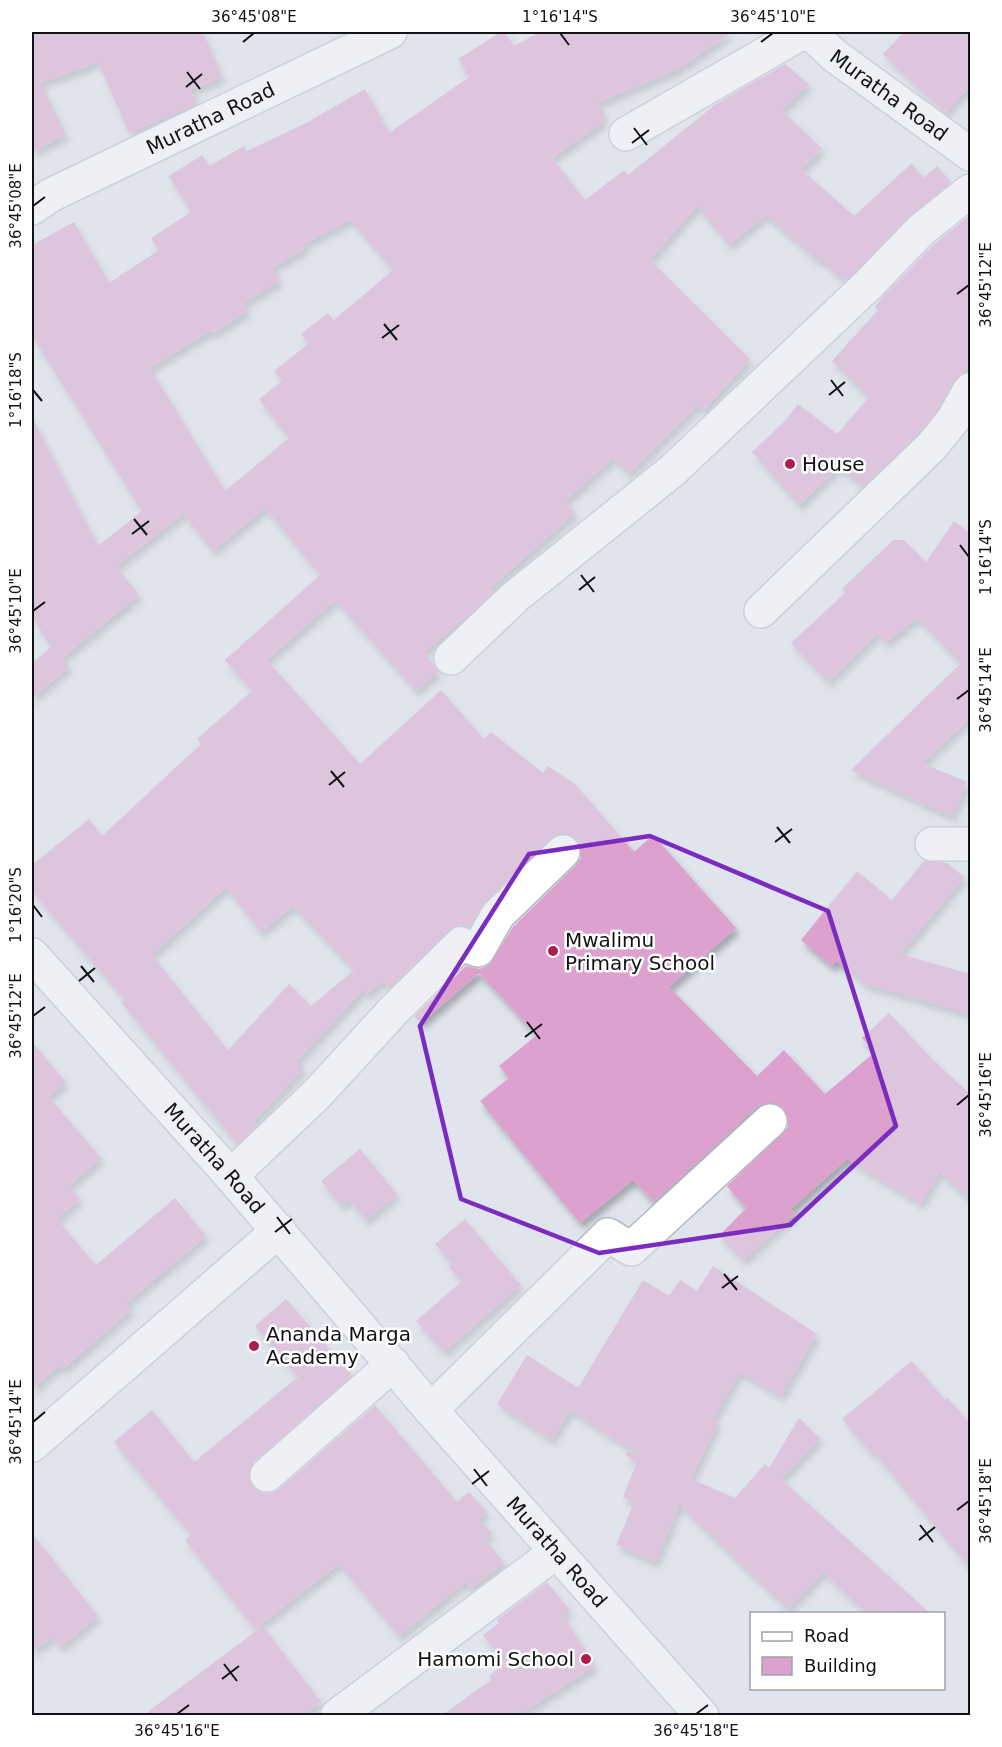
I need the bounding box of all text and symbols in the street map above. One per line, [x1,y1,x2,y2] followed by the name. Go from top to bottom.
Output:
[211,8,297,26] text: 36°45'08"E
[522,8,598,26] text: 1°16'14"S
[730,8,816,26] text: 36°45'10"E
[825,44,953,146] street label: Muratha Road
[142,77,279,159] street label: Muratha Road
[7,163,25,249] text: 36°45'08"E
[977,242,995,328] text: 36°45'12"E
[7,352,25,428] text: 1°16'18"S
[802,452,865,476] place label: House
[783,457,797,471] marker: House
[977,519,995,595] text: 1°16'14"S
[7,568,25,654] text: 36°45'10"E
[977,647,995,733] text: 36°45'14"E
[7,867,25,943] text: 1°16'20"S
[565,928,715,975] place label: Mwalimu Primary School
[546,944,560,958] marker: Mwalimu Primary School
[7,973,25,1059] text: 36°45'12"E
[977,1052,995,1138] text: 36°45'16"E
[159,1098,270,1218] street label: Muratha Road
[266,1322,411,1369] place label: Ananda Marga Academy
[247,1339,261,1353] marker: Ananda Marga Academy
[7,1379,25,1465] text: 36°45'14"E
[977,1458,995,1544] text: 36°45'18"E
[501,1492,612,1612] street label: Muratha Road
[750,1612,945,1690] legend
[804,1625,849,1646] text: Road
[417,1647,574,1671] place label: Hamomi School
[579,1652,593,1666] marker: Hamomi School
[804,1655,877,1676] text: Building
[134,1722,220,1740] text: 36°45'16"E
[653,1722,739,1740] text: 36°45'18"E

